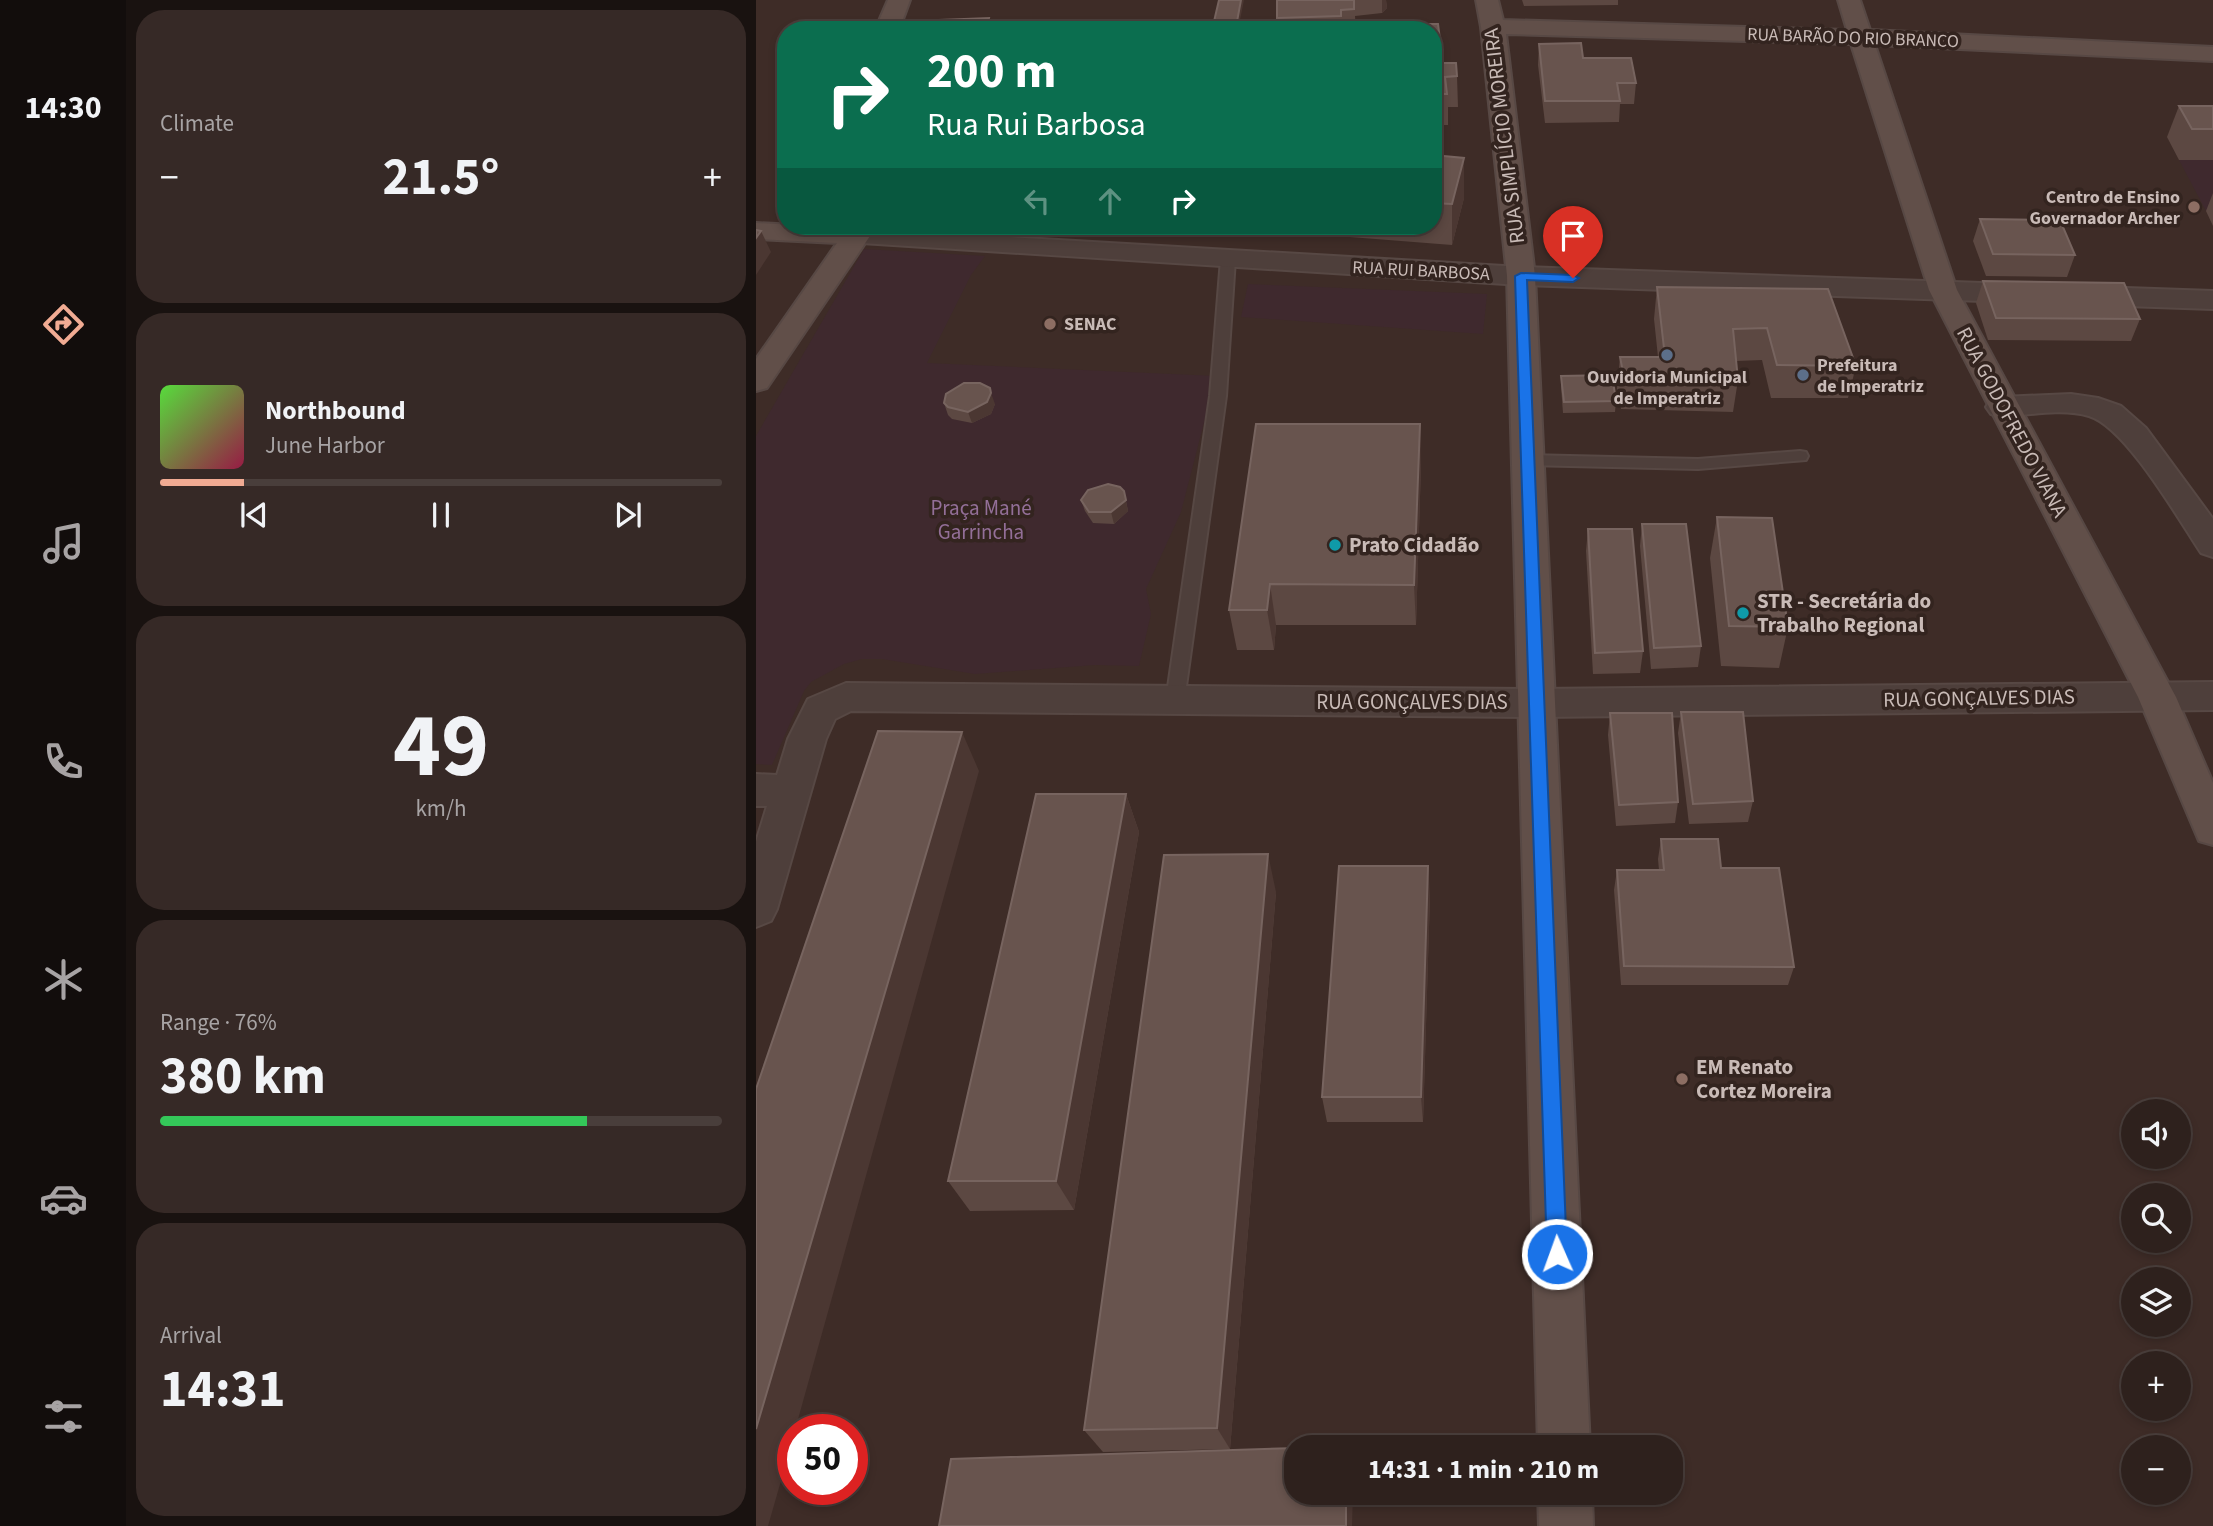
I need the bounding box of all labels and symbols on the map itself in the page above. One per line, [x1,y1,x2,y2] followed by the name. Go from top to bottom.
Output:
[1747,22,1959,54] street label: RUA BARÃO DO RIO BRANCO
[1476,26,1532,246] street label: RUA SIMPLÍCIO MOREIRA
[2030,185,2181,231] place label: Centro de Ensino Governador Archer
[2186,199,2202,215] marker: Centro de Ensino Governador Archer
[1543,206,1603,278] pin
[1352,255,1491,287] street label: RUA RUI BARBOSA
[1064,312,1117,337] place label: SENAC
[1042,316,1058,332] marker: SENAC
[1949,321,2075,523] street label: RUA GODOFREDO VIANA
[1659,347,1675,363] marker: Ouvidoria Municipal de Imperatriz
[1817,353,1924,399] place label: Prefeitura de Imperatriz
[1587,365,1747,411] place label: Ouvidoria Municipal de Imperatriz
[1795,367,1811,383] marker: Prefeitura de Imperatriz
[930,493,1032,547] park label: Praça Mané Garrincha
[1349,530,1479,560] place label: Prato Cidadão
[1327,537,1343,553] marker: Prato Cidadão
[1757,586,1931,640] place label: STR - Secretária do Trabalho Regional
[1735,605,1751,621] marker: STR - Secretária do Trabalho Regional
[1883,681,2075,715] street label: RUA GONÇALVES DIAS
[1316,687,1508,717] street label: RUA GONÇALVES DIAS
[1696,1052,1832,1106] place label: EM Renato Cortez Moreira
[1674,1071,1690,1087] marker: EM Renato Cortez Moreira
[1520,1217,1594,1291] position arrow
[777,1414,868,1505] speed limit sign: 50

